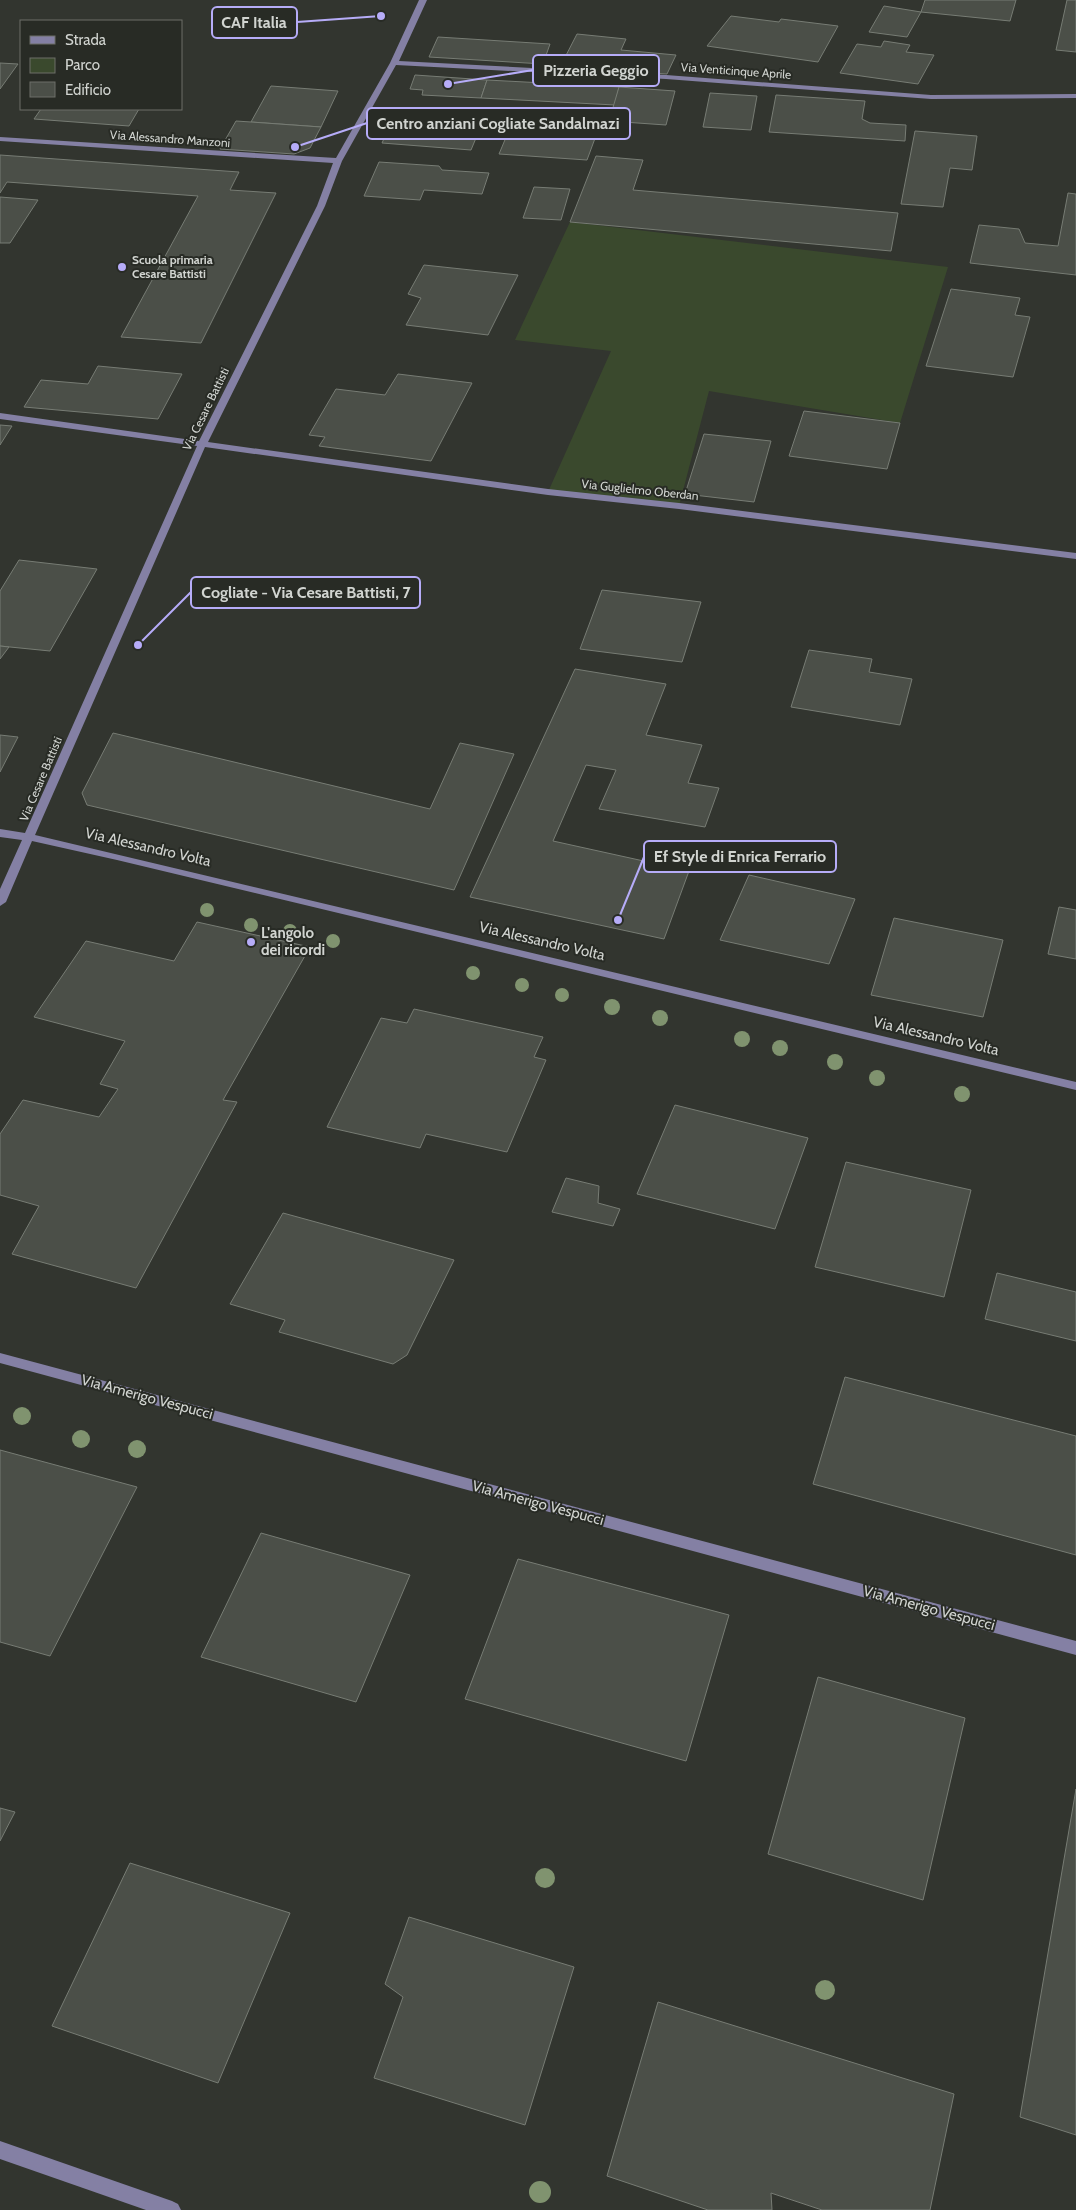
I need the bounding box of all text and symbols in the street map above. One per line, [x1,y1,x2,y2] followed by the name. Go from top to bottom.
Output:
[212,7,297,38] callout: CAF Italia
[221,13,287,32] text: CAF Italia
[20,20,182,110] legend
[65,31,107,49] text: Strada
[533,55,659,86] callout: Pizzeria Geggio
[65,56,100,74] text: Parco
[680,59,792,82] street label: Via Venticinque Aprile
[543,61,649,80] text: Pizzeria Geggio
[65,81,111,99] text: Edificio
[367,108,630,139] callout: Centro anziani Cogliate Sandalmazi
[377,114,619,133] text: Centro anziani Cogliate Sandalmazi
[109,127,231,150] street label: Via Alessandro Manzoni
[132,252,213,281] place label: Scuola primaria Cesare Battisti
[116,261,128,273] marker: Scuola primaria Cesare Battisti
[179,365,232,453] street label: Via Cesare Battisti
[581,476,700,503] street label: Via Guglielmo Oberdan
[191,577,420,608] callout: Cogliate - Via Cesare Battisti, 7
[201,583,411,602] text: Cogliate - Via Cesare Battisti, 7
[16,734,65,823] street label: Via Cesare Battisti
[83,824,213,870] street label: Via Alessandro Volta
[644,841,836,872] callout: Ef Style di Enrica Ferrario
[654,847,826,866] text: Ef Style di Enrica Ferrario
[477,918,607,964] street label: Via Alessandro Volta
[261,924,325,959] place label: L'angolo dei ricordi
[245,936,257,948] marker: L'angolo dei ricordi
[871,1013,1001,1059] street label: Via Alessandro Volta
[79,1371,215,1423] street label: Via Amerigo Vespucci
[470,1477,606,1529] street label: Via Amerigo Vespucci
[861,1582,997,1634] street label: Via Amerigo Vespucci

